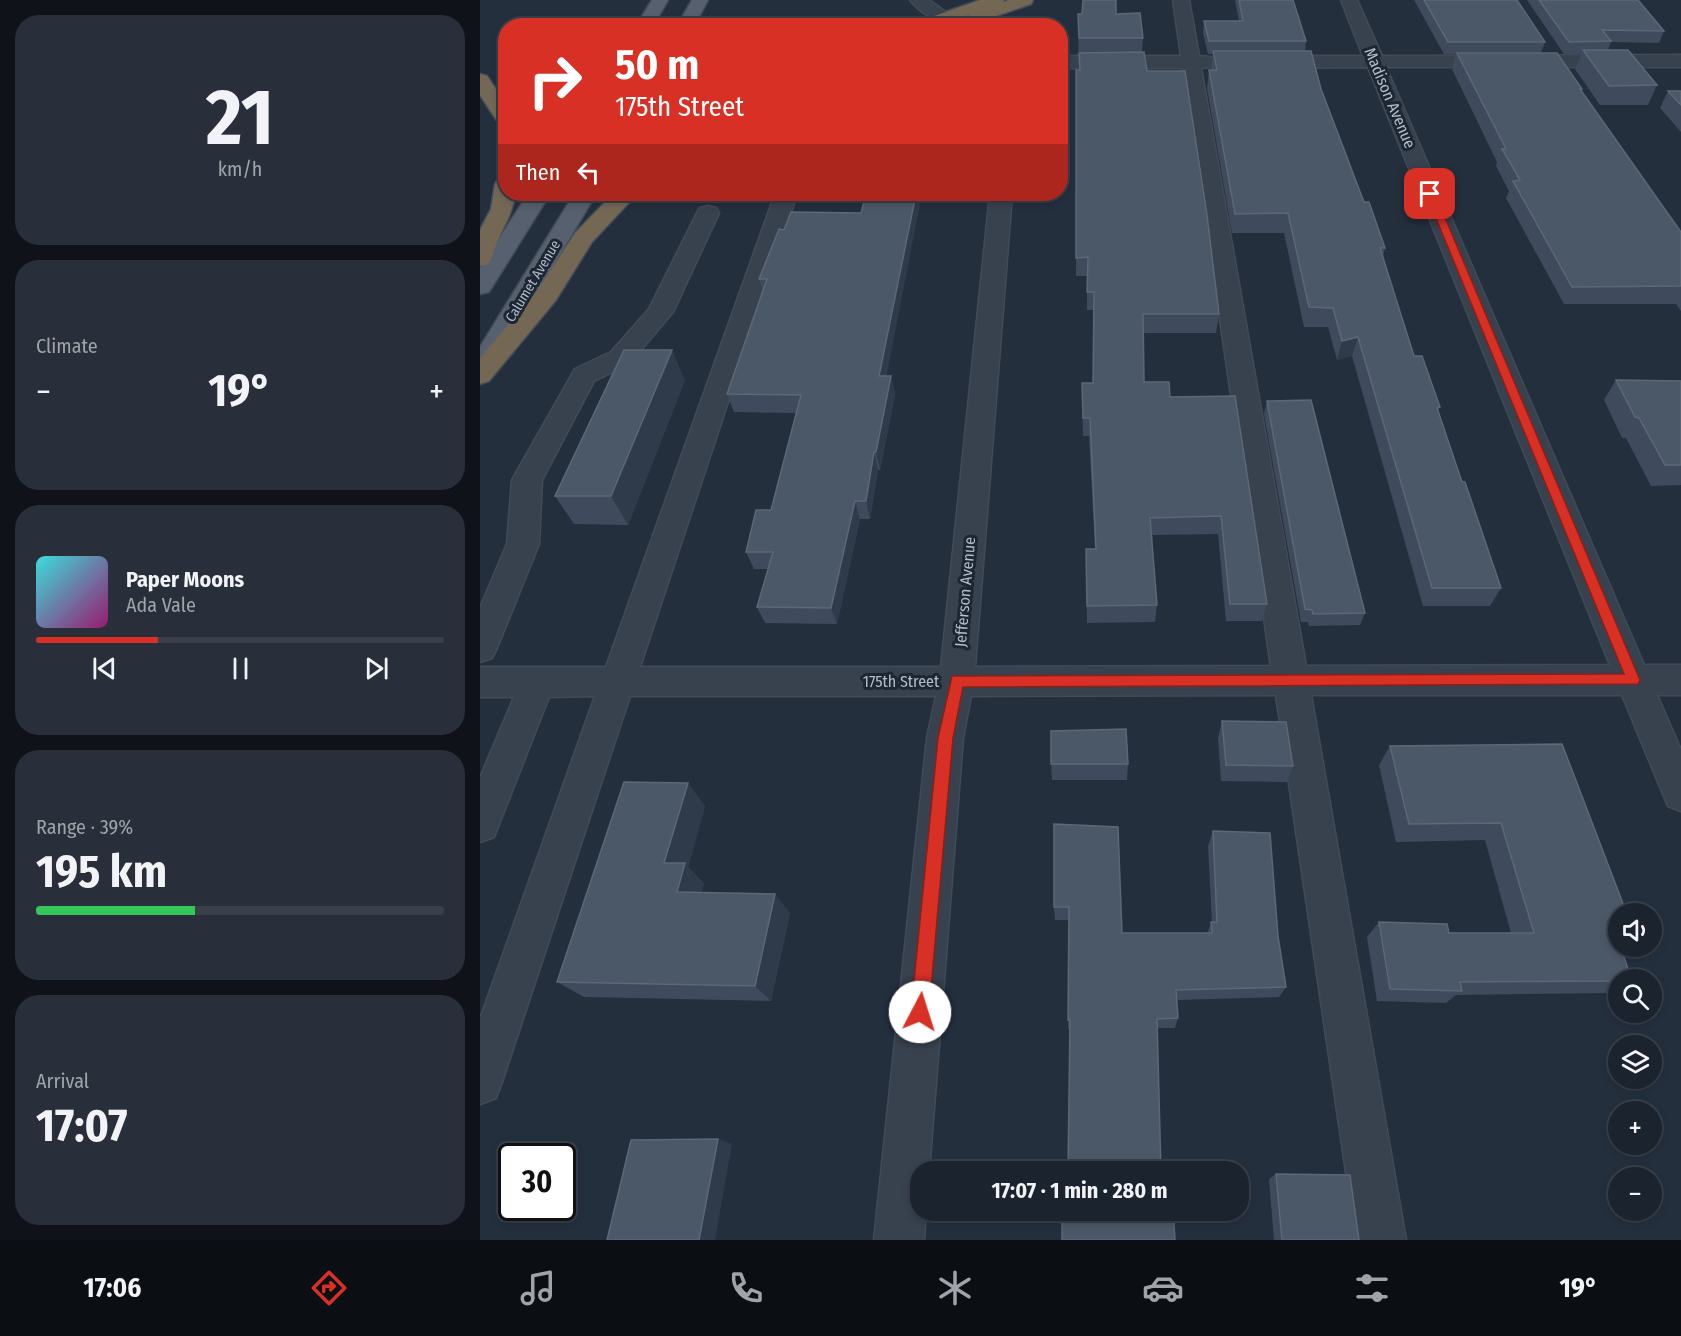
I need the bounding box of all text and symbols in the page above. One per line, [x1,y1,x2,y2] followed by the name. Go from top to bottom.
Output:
[615,40,699,90] text: 50 m
[516,42,594,120] icon: right
[1360,45,1420,151] street label: Madison Avenue
[206,71,274,165] text: 21
[615,91,744,123] text: 175th Street
[572,156,605,189] icon: left
[218,157,262,181] text: km/h
[516,159,560,186] text: Then
[1404,168,1455,219] pin
[1413,177,1446,210] icon: arrive
[502,237,564,325] street label: Calumet Avenue
[36,334,98,358] text: Climate
[208,364,272,418] text: 19°
[36,372,51,412] text: −
[429,372,444,412] text: +
[951,536,979,648] street label: Jefferson Avenue
[126,566,244,593] text: Paper Moons
[126,593,196,617] text: Ada Vale
[88,652,121,685] icon: previous
[224,652,257,685] icon: pause
[360,652,393,685] icon: next
[863,672,940,691] street label: 175th Street
[36,815,133,839] text: Range · 39%
[36,845,167,899] text: 195 km
[1608,903,1662,1221] map controls
[1608,903,1662,957] button: sound
[1608,969,1662,1023] button: search
[888,980,952,1044] position arrow
[1608,1035,1662,1089] button: layers
[36,1069,89,1093] text: Arrival
[36,1099,127,1153] text: 17:07
[1608,1101,1662,1155] button: +
[498,1143,576,1221] speed limit sign: 30
[1608,1167,1662,1221] button: −
[991,1177,1168,1204] text: 17:07 · 1 min · 280 m
[308,1267,350,1309] icon: directions
[517,1267,559,1309] icon: music
[725,1267,767,1309] icon: phone
[934,1267,976,1309] icon: climate
[1142,1267,1184,1309] icon: car
[1351,1267,1393,1309] icon: filters
[83,1272,141,1304] text: 17:06
[1560,1272,1598,1304] text: 19°

